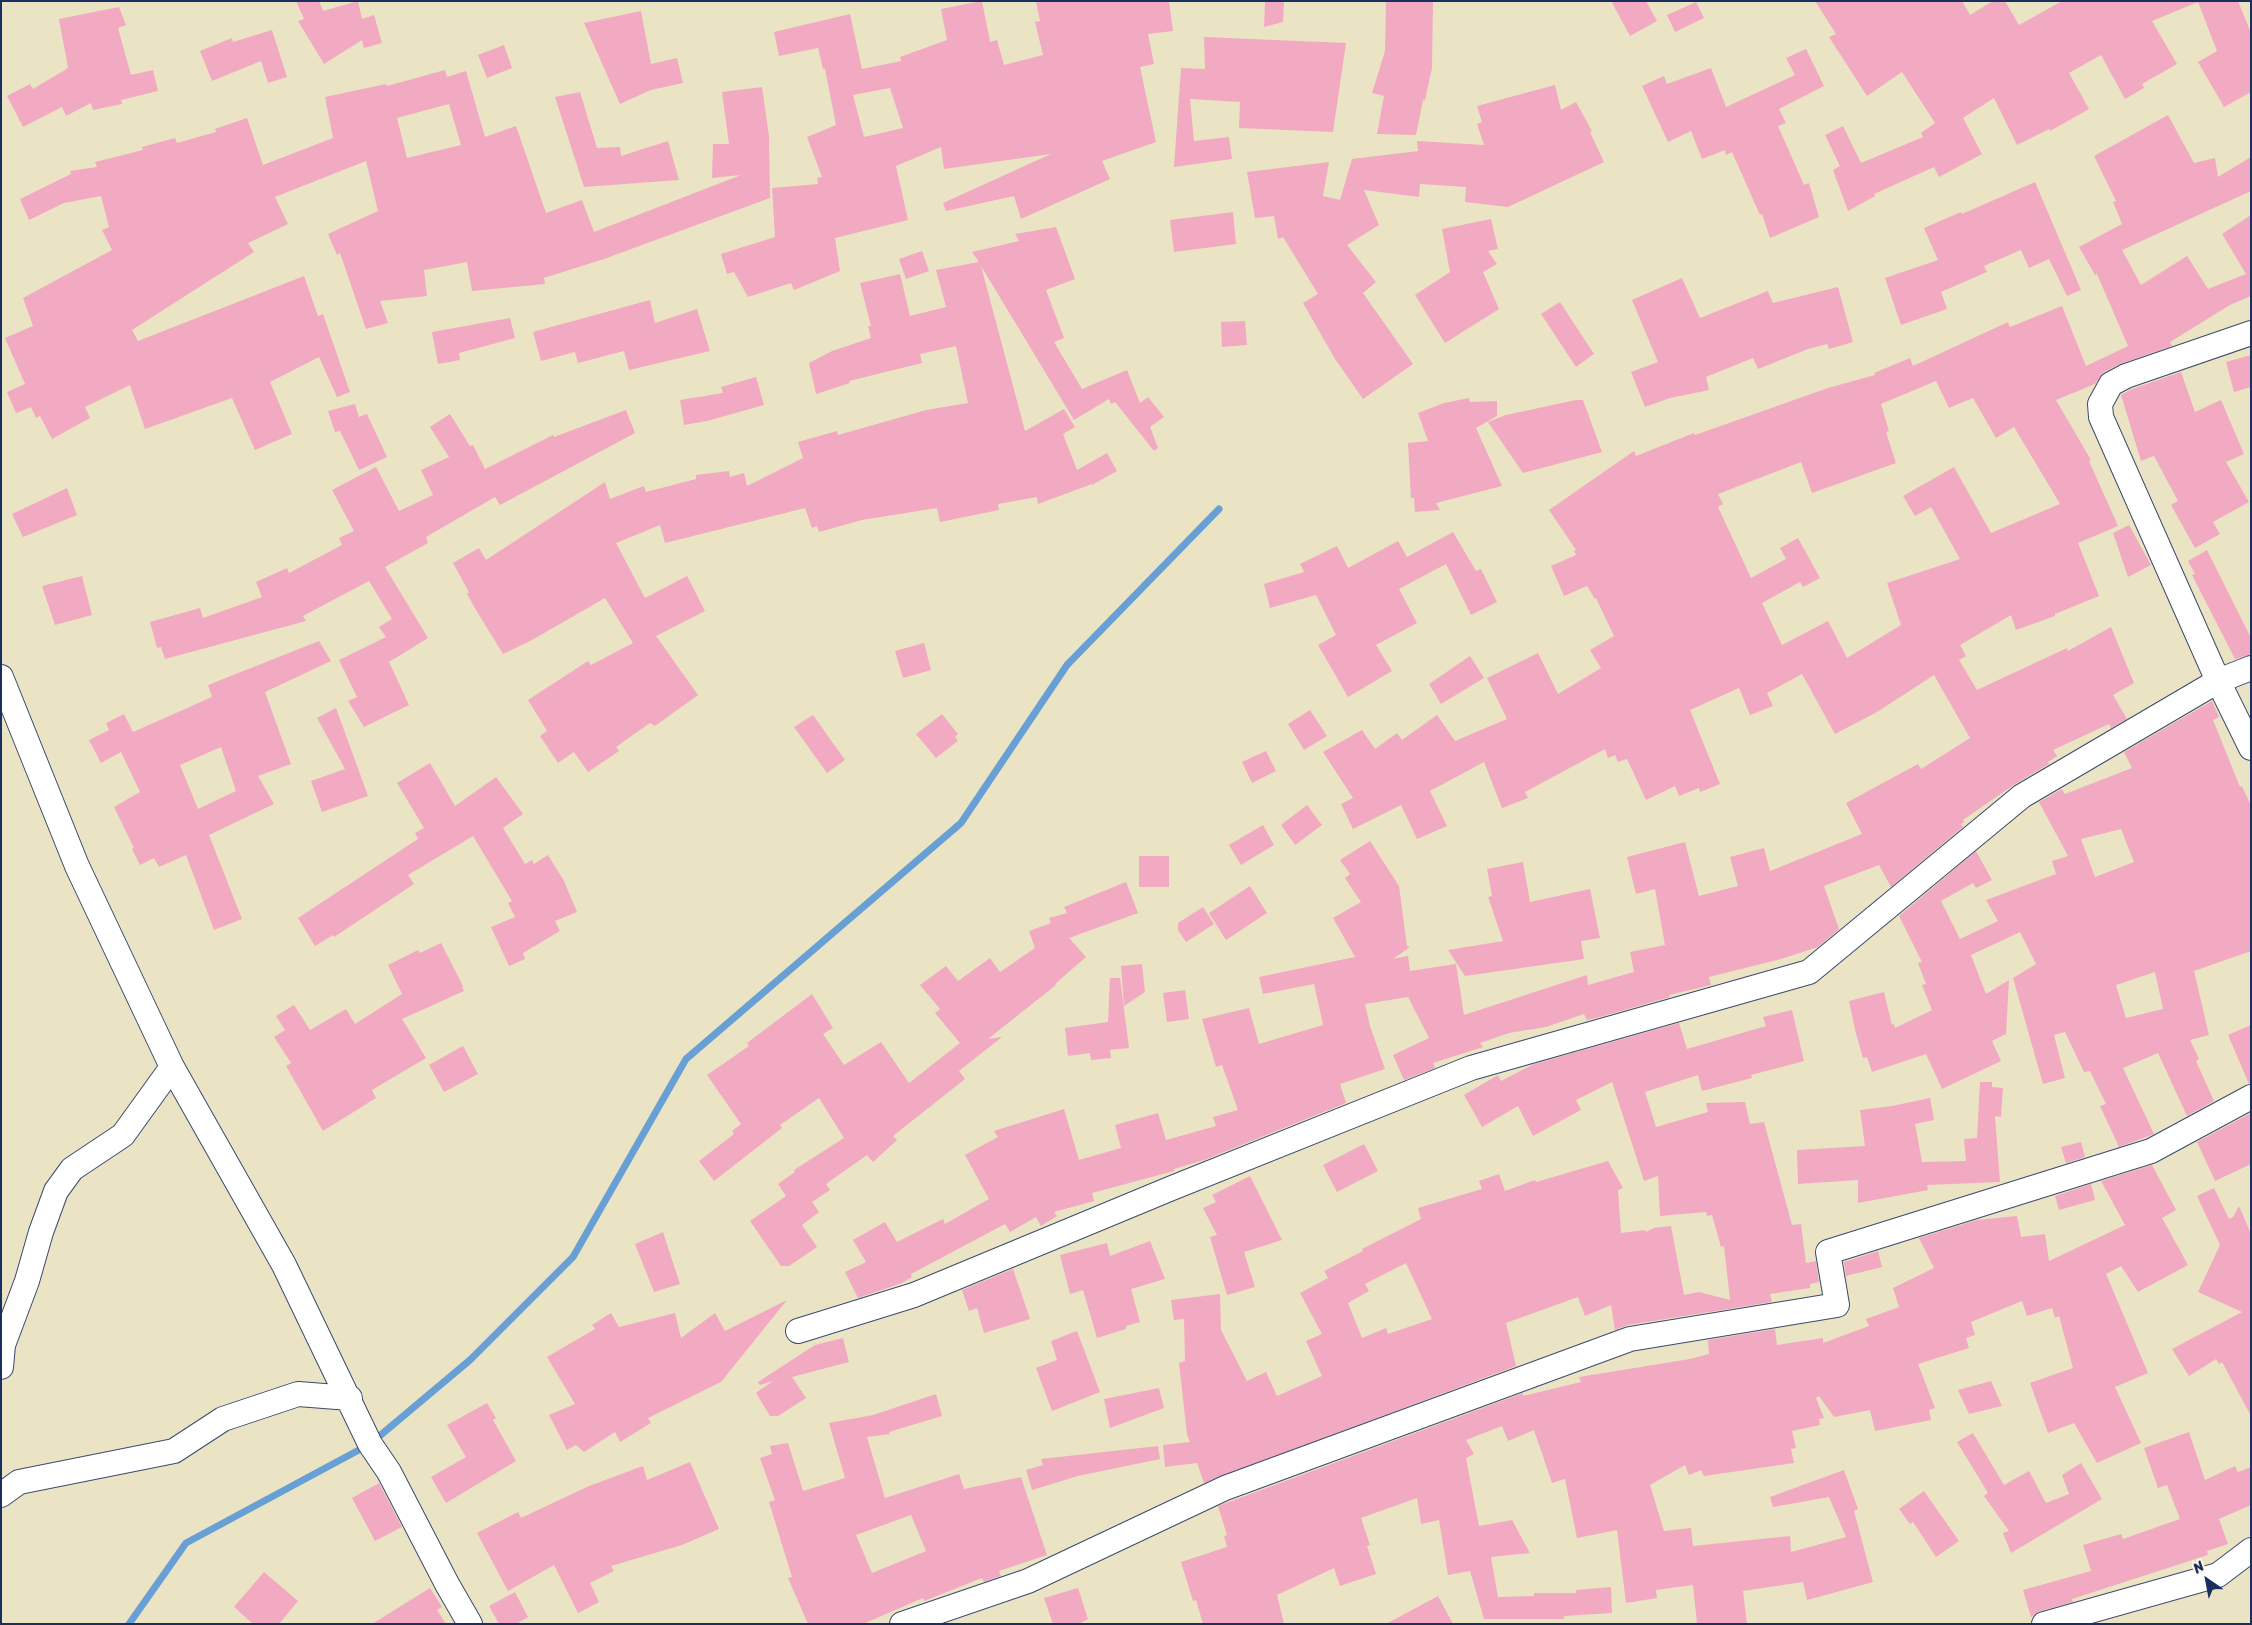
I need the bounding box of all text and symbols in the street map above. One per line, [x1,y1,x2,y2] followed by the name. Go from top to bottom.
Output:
[2188,1554,2209,1580] text: N
[2182,1555,2232,1605] north arrow

